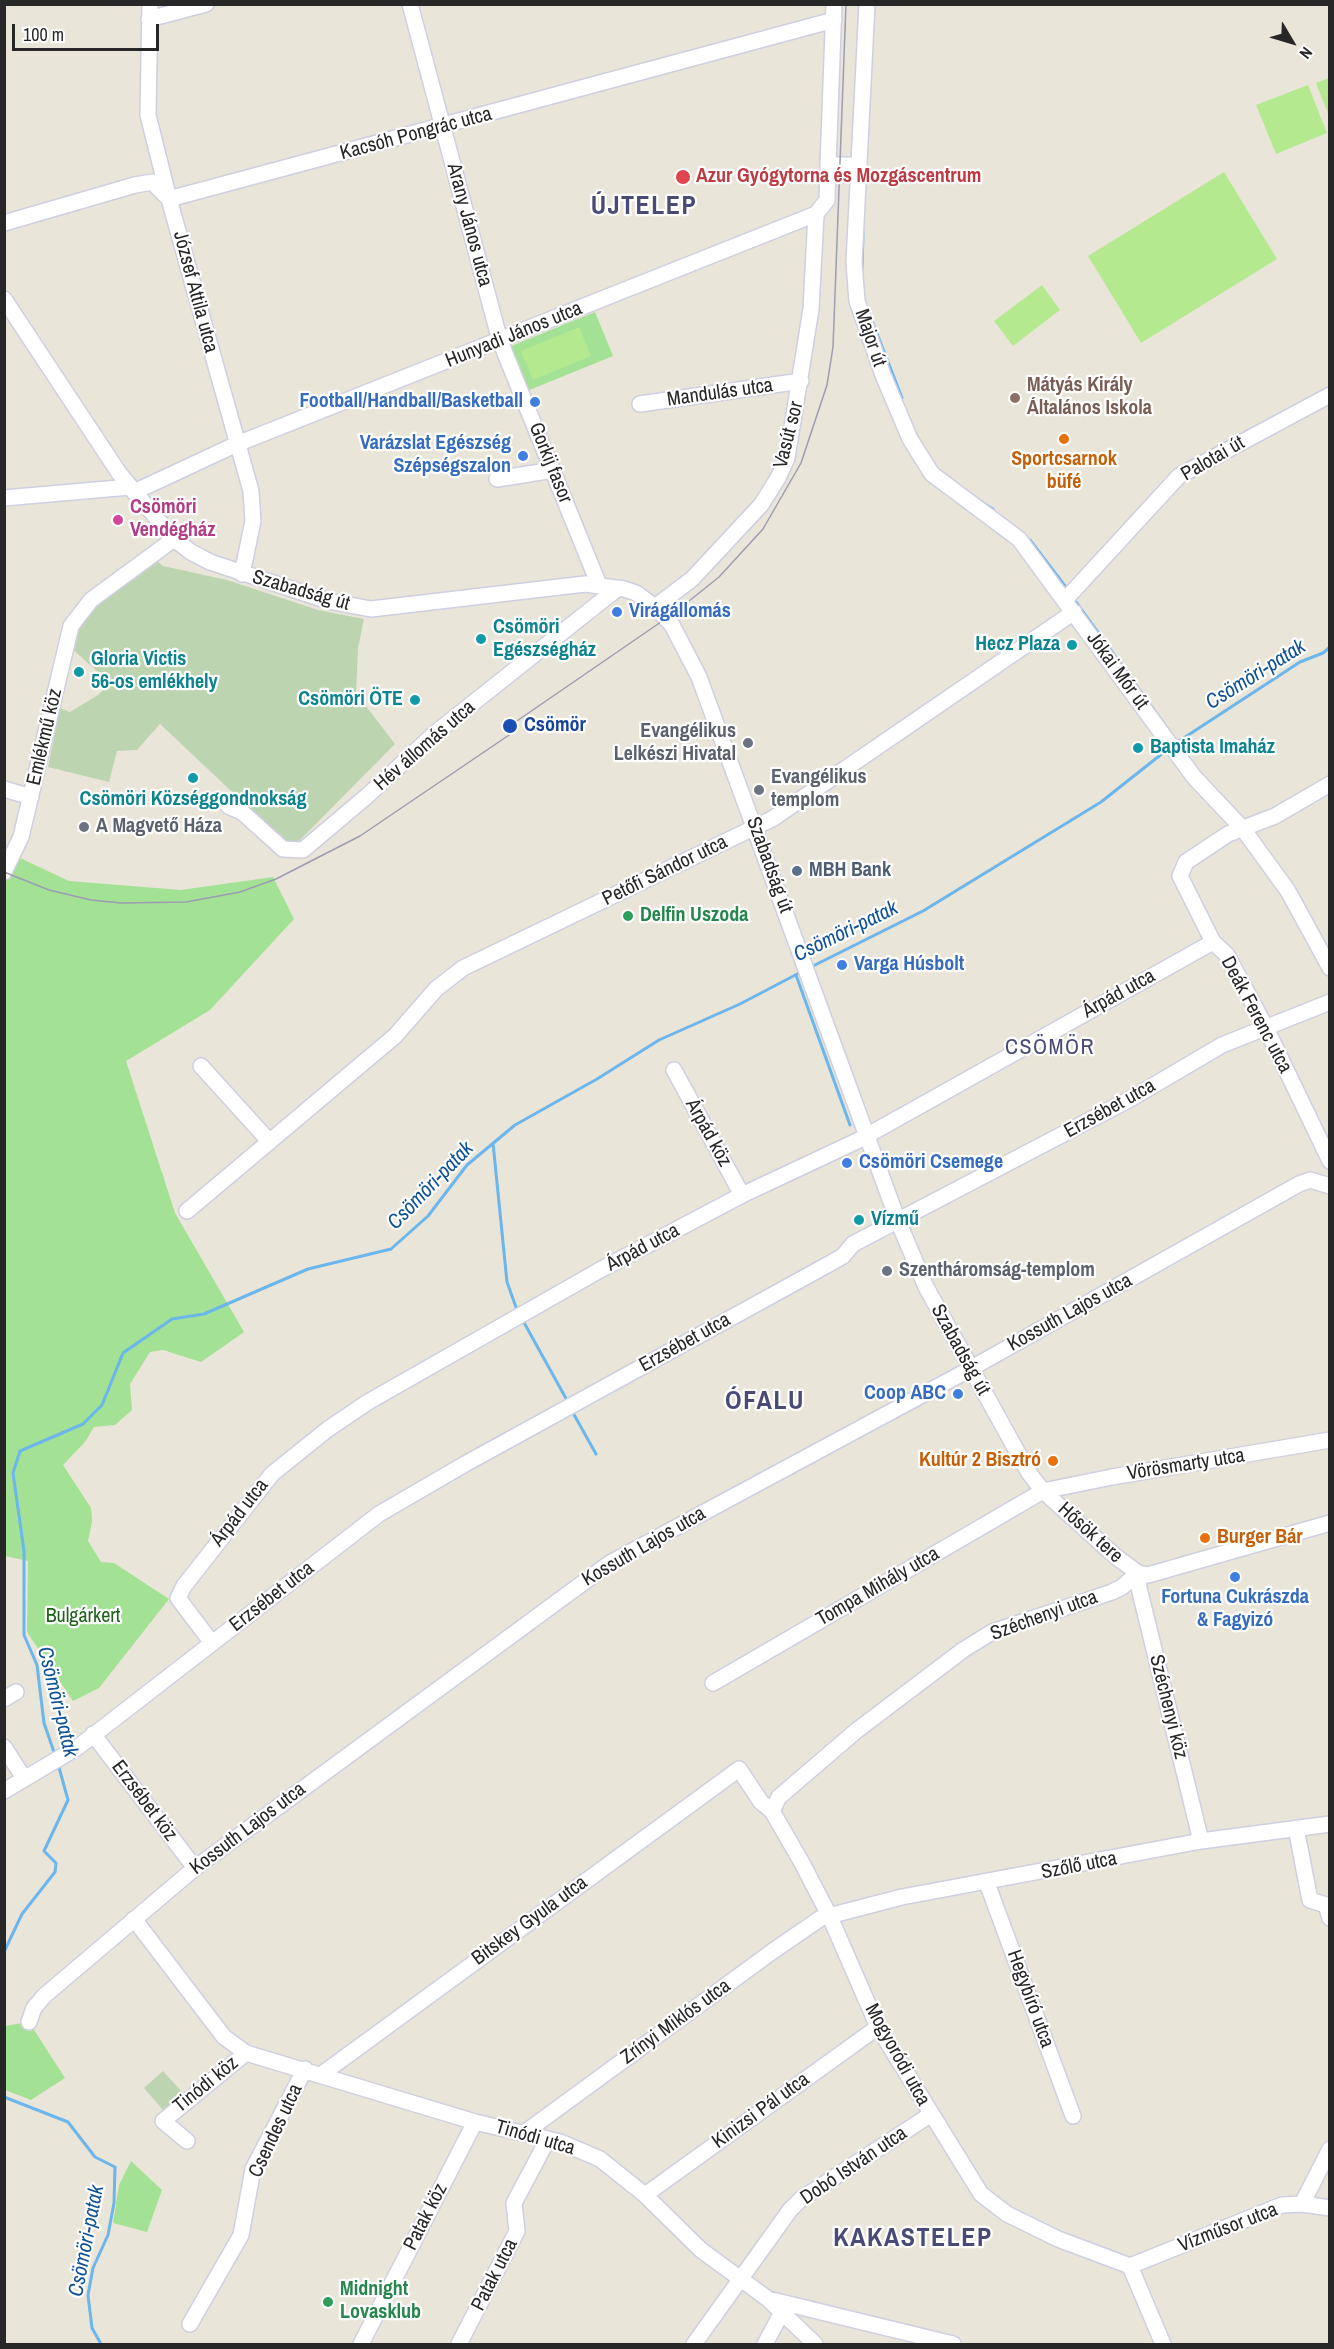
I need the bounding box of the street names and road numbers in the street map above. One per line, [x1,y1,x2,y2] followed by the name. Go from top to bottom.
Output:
[338,102,494,166] street label: Kacsóh Pongrác utca
[441,161,497,289] street label: Arany János utca
[167,229,223,355] street label: József Attila utca
[442,297,586,373] street label: Hunyadi János utca
[849,306,891,370] street label: Major út
[666,374,774,412] street label: Mandulás utca
[769,399,809,471] street label: Vasút sor
[523,419,577,507] street label: Gorkij fasor
[1177,431,1249,487] street label: Palotai út
[249,566,353,616] street label: Szabadság út
[1081,627,1153,715] street label: Jókai Mór út
[22,686,68,788] street label: Emlékmű köz
[370,696,480,796] street label: Hév állomás utca
[741,814,797,916] street label: Szabadság út
[599,830,731,912] street label: Petőfi Sándor utca
[1215,953,1297,1077] street label: Deák Ferenc utca
[1078,964,1160,1024] street label: Árpád utca
[1060,1074,1160,1144] street label: Erzsébet utca
[680,1095,736,1171] street label: Árpád köz
[602,1219,684,1277] street label: Árpád utca
[1004,1269,1136,1357] street label: Kossuth Lajos utca
[925,1300,995,1400] street label: Szabadság út
[635,1308,735,1378] street label: Erzsébet utca
[1126,1444,1246,1486] street label: Vörösmarty utca
[206,1474,274,1552] street label: Árpád utca
[1053,1498,1127,1568] street label: Hősök tere
[578,1502,710,1592] street label: Kossuth Lajos utca
[812,1542,944,1632] street label: Tompa Mihály utca
[225,1557,319,1637] street label: Erzsébet utca
[987,1586,1101,1646] street label: Széchenyi utca
[1143,1652,1193,1762] street label: Széchenyi köz
[106,1756,182,1846] street label: Erzsébet köz
[185,1778,311,1880] street label: Kossuth Lajos utca
[1039,1847,1119,1885] street label: Szőlő utca
[468,1871,592,1971] street label: Bitskey Gyula utca
[1001,1947,1059,2051] street label: Hegybíró utca
[617,1974,735,2070] street label: Zrínyi Miklós utca
[859,2000,935,2110] street label: Mogyoródi utca
[169,2052,243,2118] street label: Tinódi köz
[708,2068,814,2154] street label: Kinizsi Pál utca
[244,2080,308,2182] street label: Csendes utca
[492,2115,578,2161] street label: Tinódi utca
[796,2122,912,2210] street label: Dobó István utca
[399,2179,453,2255] street label: Patak köz
[1175,2198,1281,2258] street label: Vízműsor utca
[467,2235,523,2315] street label: Patak utca

